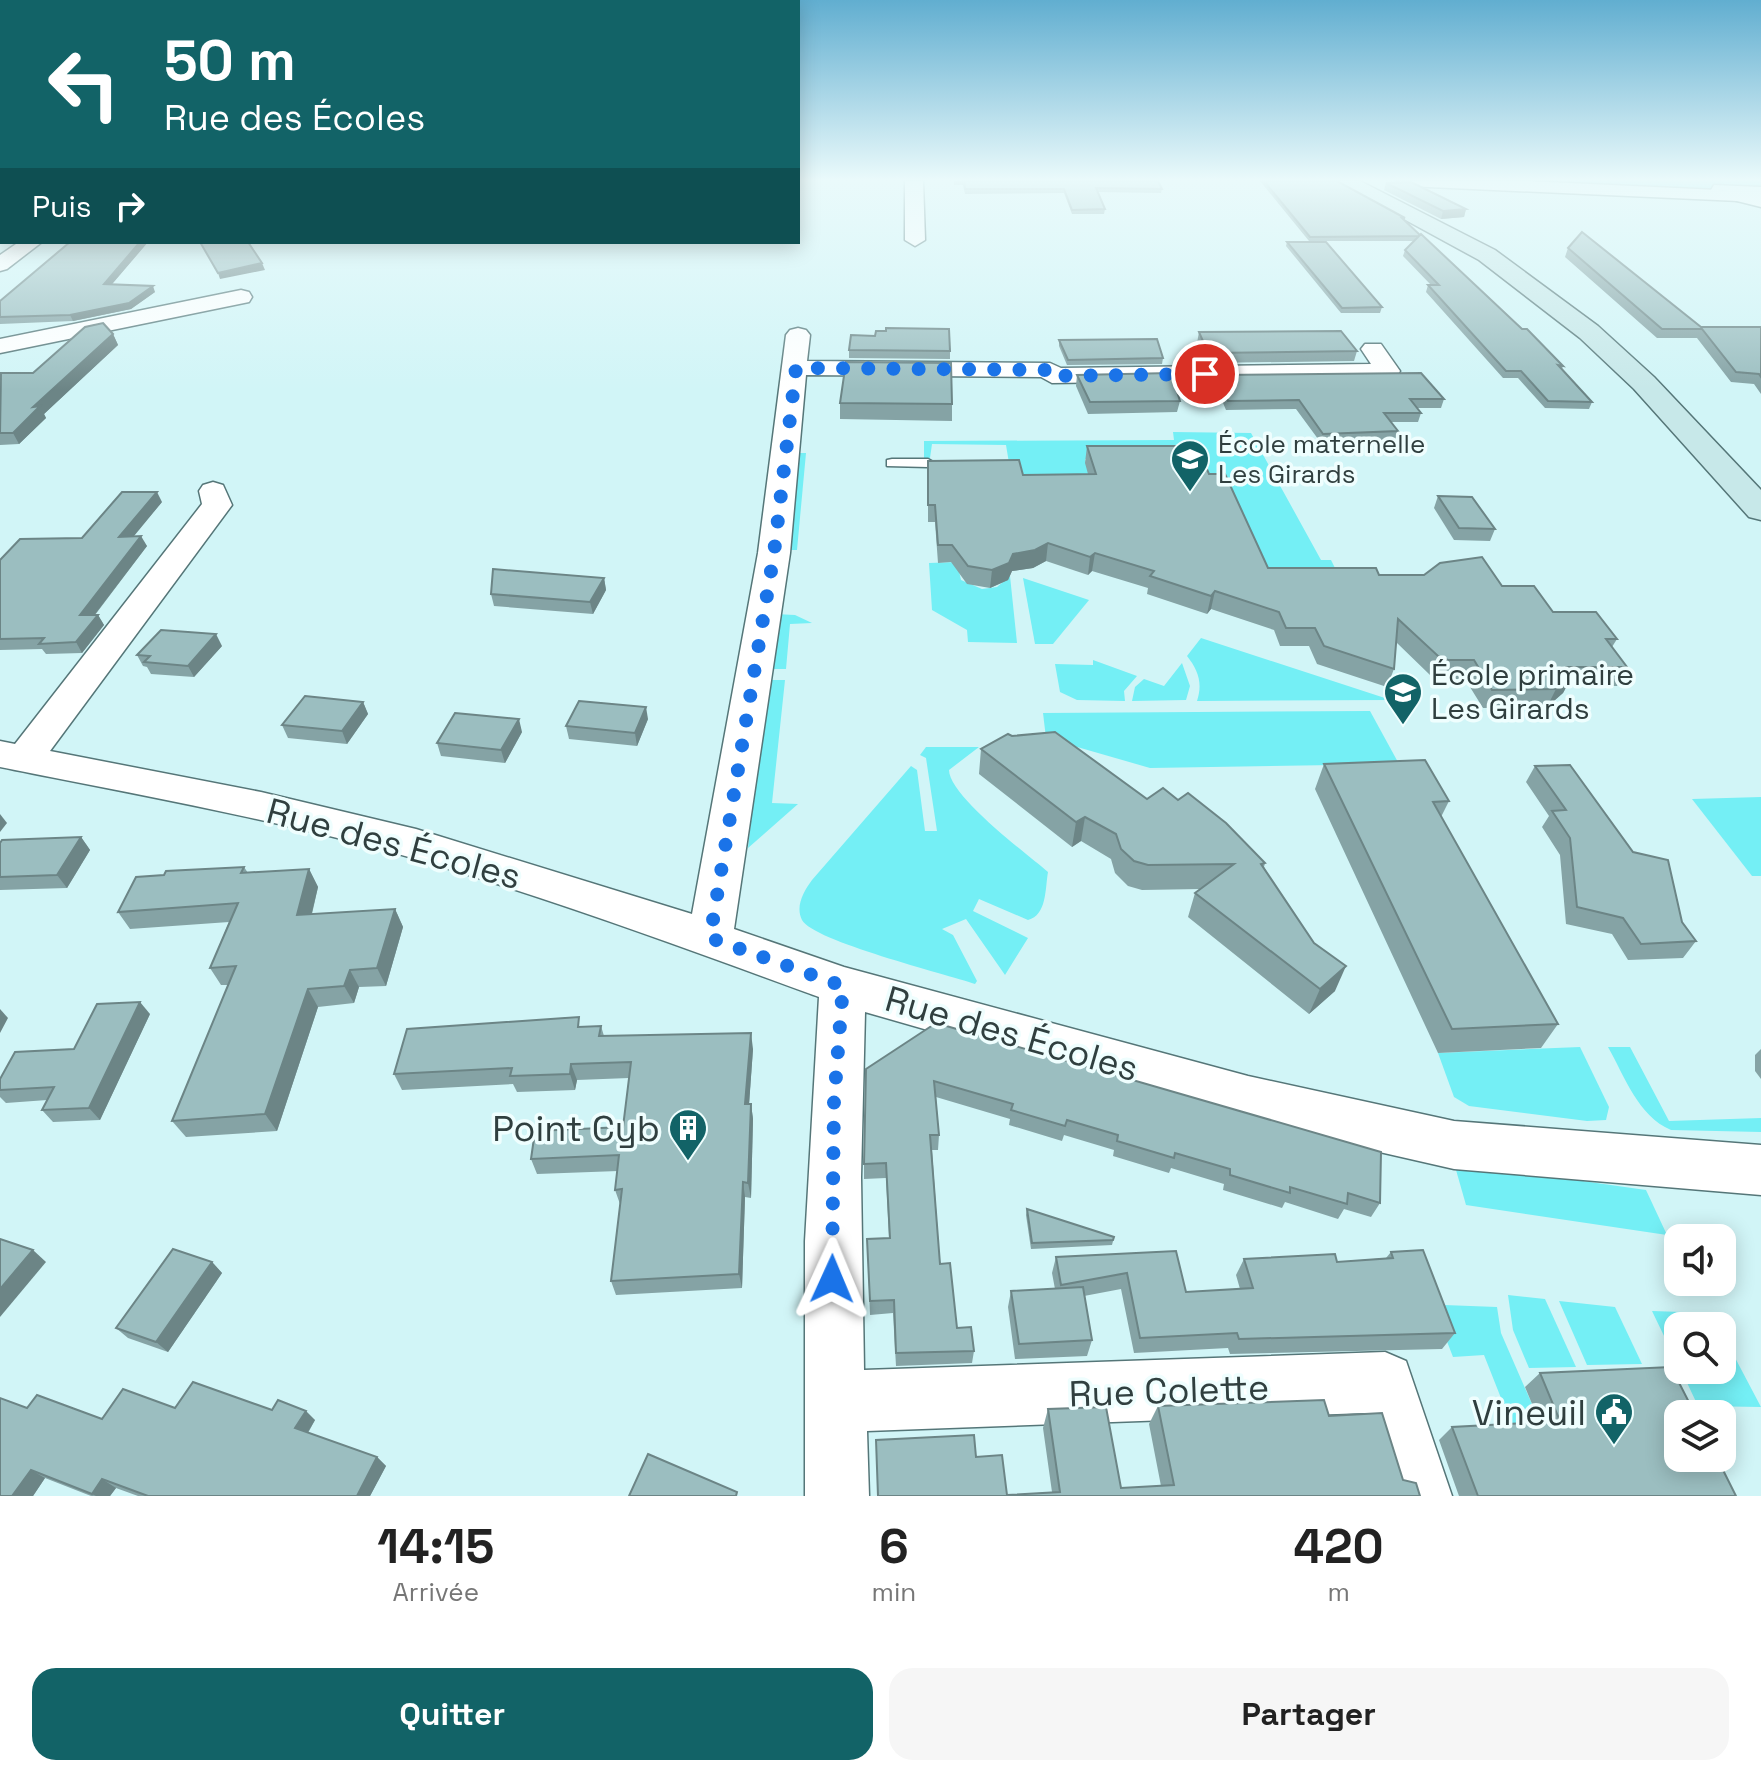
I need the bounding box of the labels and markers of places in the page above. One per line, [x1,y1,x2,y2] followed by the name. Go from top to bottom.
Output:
[1171,340,1239,408] pin
[1218,427,1425,491] place label: École maternelle Les Girards
[1169,438,1211,493] school or university icon: École maternelle Les Girards
[1431,655,1634,728] place label: École primaire Les Girards
[1382,671,1424,726] school or university icon: École primaire Les Girards
[492,1106,660,1152] place label: Point Cyb
[667,1107,709,1162] building icon: Point Cyb
[1472,1390,1586,1436] place label: Vineuil
[1593,1391,1635,1446] public building icon: Vineuil

